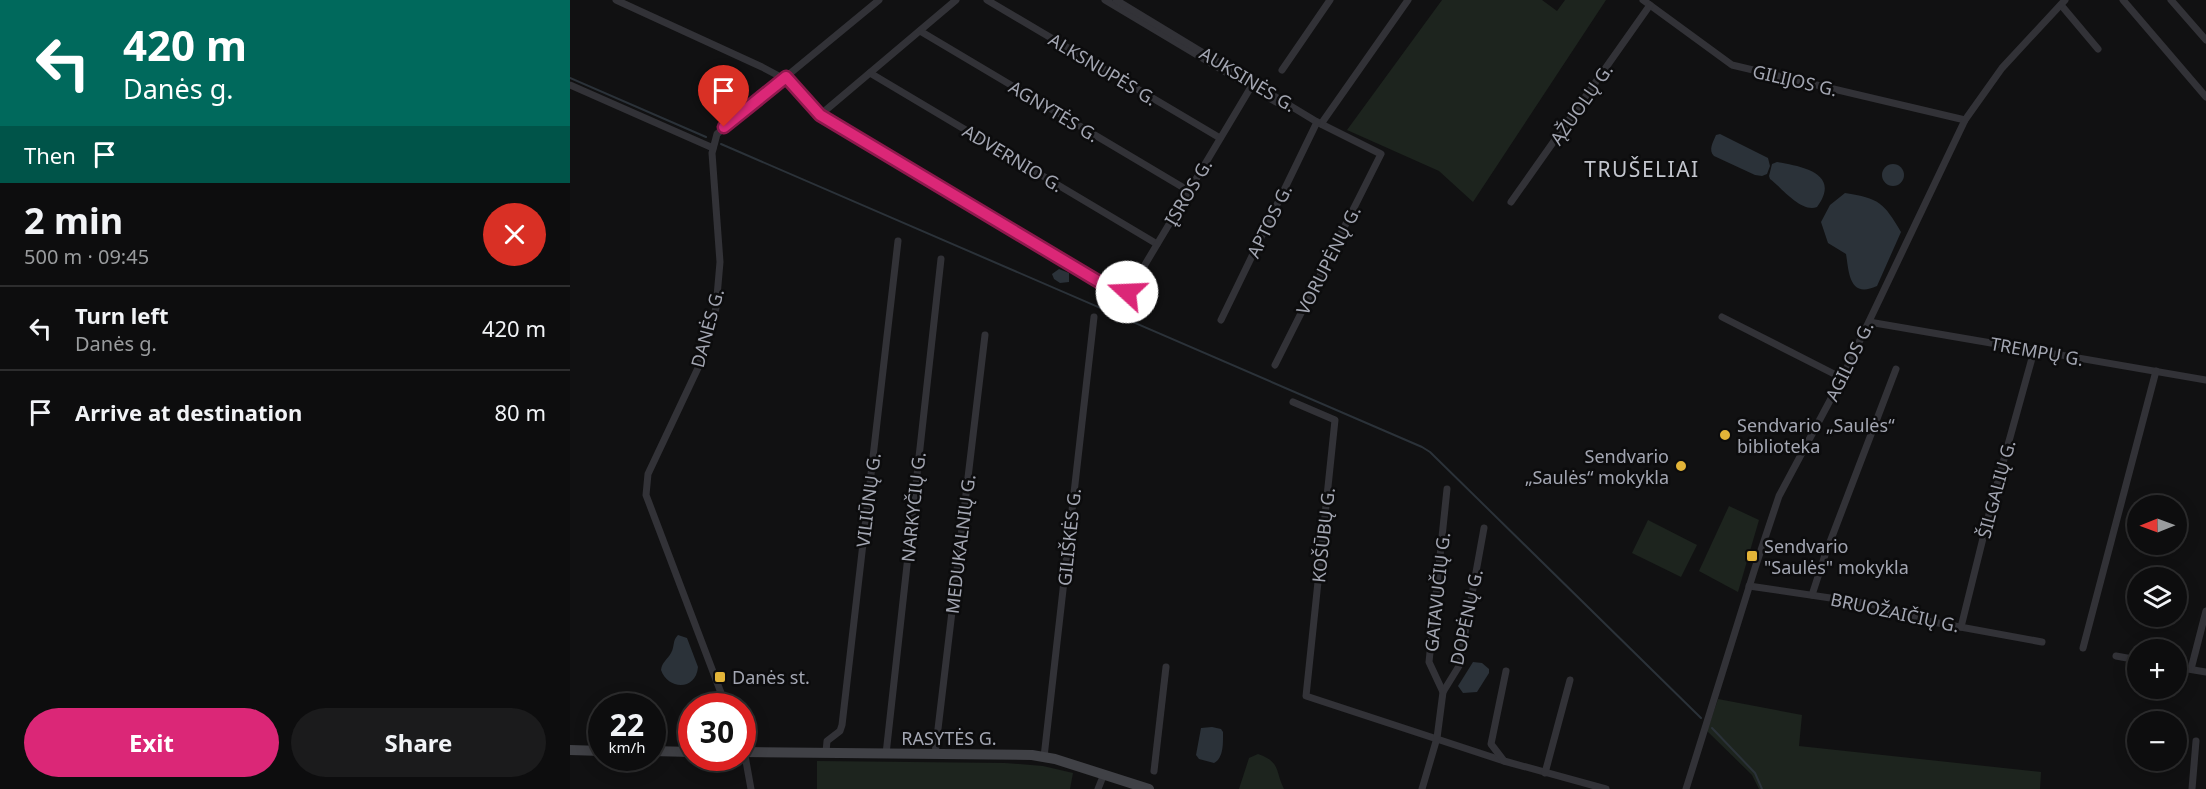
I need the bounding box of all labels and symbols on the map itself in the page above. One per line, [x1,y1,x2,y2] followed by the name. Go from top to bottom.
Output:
[1044,27,1162,111] street label: ALKSNUPĖS G.
[1196,41,1300,117] street label: AUKSINĖS G.
[1544,59,1618,149] street label: ĄŽUOLŲ G.
[1750,59,1840,101] street label: GILIJOS G.
[698,65,749,127] pin
[1005,75,1103,147] street label: AGNYTĖS G.
[958,119,1068,197] street label: ADVERNIO G.
[1159,154,1217,230] street label: ĮSROS G.
[1584,155,1700,183] district label: TRUŠELIAI
[1241,180,1297,262] street label: APTOS G.
[1290,201,1366,319] street label: VORUPĖNŲ G.
[1095,260,1159,324] position arrow
[685,286,729,370] street label: DANĖS G.
[1819,317,1879,405] street label: AGILOS G.
[1989,331,2085,371] street label: TREMPŲ G.
[1737,413,1895,458] place label: Sendvario „Saulės“ biblioteka
[1718,428,1732,442] marker: Sendvario „Saulės“ biblioteka
[1971,437,2021,541] street label: ŠILGALIŲ G.
[1525,444,1669,489] place label: Sendvario „Saulės“ mokykla
[850,451,886,549] street label: VILIŪNŲ G.
[895,451,931,563] street label: NARKYČIŲ G.
[1674,459,1688,473] marker: Sendvario „Saulės“ mokykla
[940,473,980,615] street label: MEDUKALNIŲ G.
[1306,486,1340,584] street label: KOŠŪBŲ G.
[1052,487,1086,587] street label: GILIŠKĖS G.
[2127,495,2187,555] north arrow
[1419,531,1455,653] street label: GATAVUČIŲ G.
[1764,534,1909,579] place label: Sendvario "Saulės" mokykla
[1745,549,1759,563] marker: Sendvario "Saulės" mokykla
[1444,567,1488,667] street label: DOPĖNŲ G.
[1828,587,1962,637] street label: BRUOŽAIČIŲ G.
[732,665,810,689] place label: Danės st.
[713,670,727,684] marker: Danės st.
[678,693,756,771] speed limit sign: 30
[901,726,997,750] street label: RASYTĖS G.

